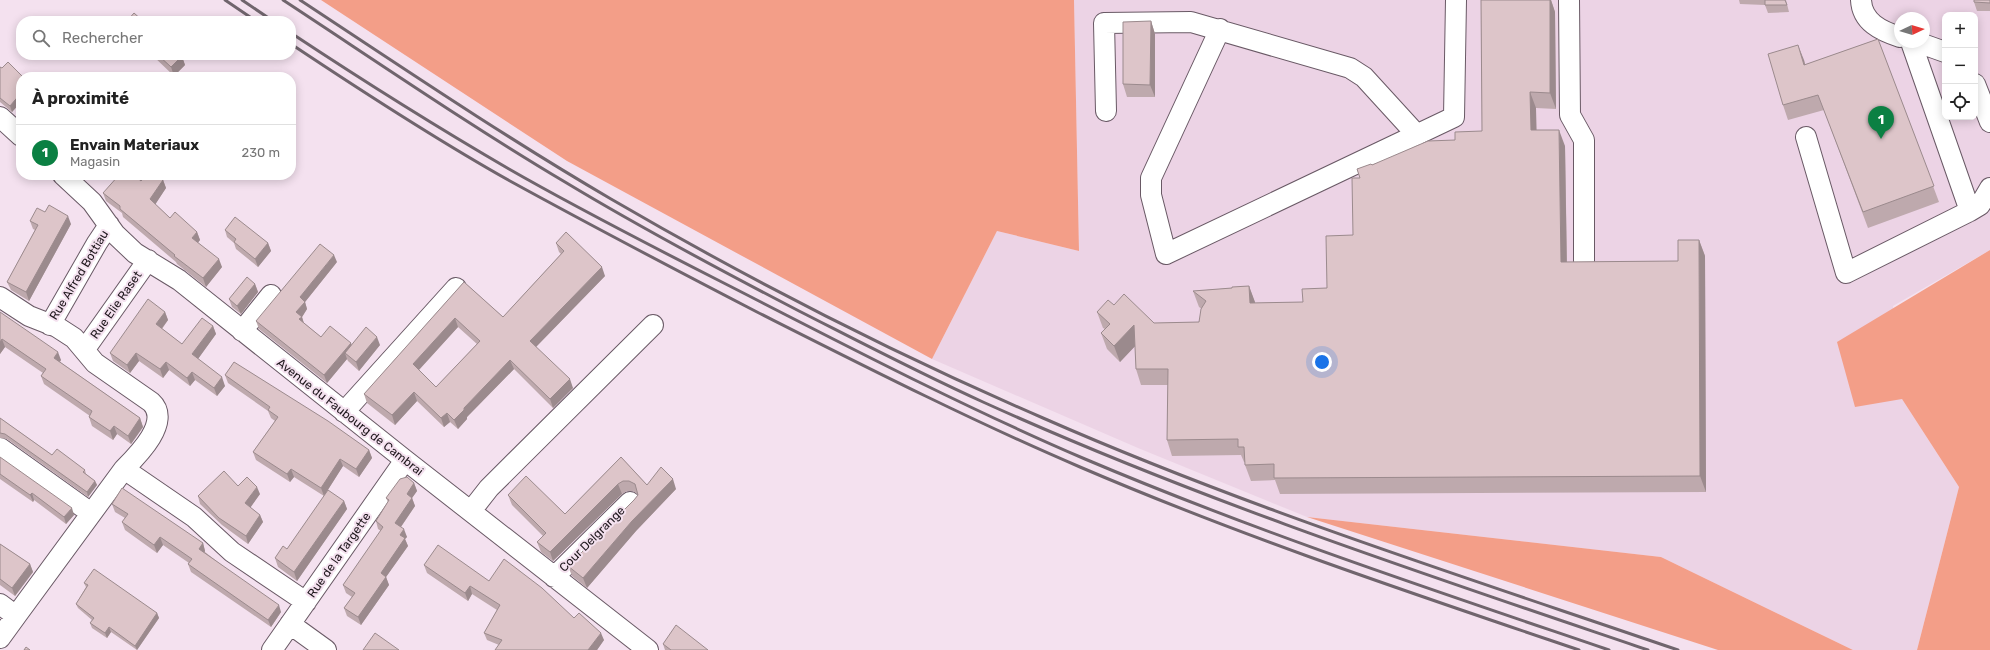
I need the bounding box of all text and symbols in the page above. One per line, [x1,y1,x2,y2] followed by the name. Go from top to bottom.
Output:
[1894,12,1930,48] north arrow
[1942,12,1978,120] map controls
[1942,12,1978,48] button: +
[16,16,296,60] search box
[30,27,52,49] icon: search
[62,29,143,47] text: Rechercher
[1942,48,1978,84] button: −
[1942,84,1978,120] button: locate
[32,88,129,108] text: À proximité
[1868,106,1894,139] pin: 1
[70,136,199,154] text: Envain Materiaux
[42,145,48,160] text: 1
[242,145,280,160] text: 230 m
[70,154,120,169] text: Magasin
[47,228,111,322] street label: Rue Alfred Bottiau
[87,268,145,342] street label: Rue Elie Raset
[1312,352,1332,372] your location
[274,356,426,479] street label: Avenue du Faubourg de Cambrai
[556,503,628,575] street label: Cour Delgrange
[304,510,374,600] street label: Rue de la Targette

